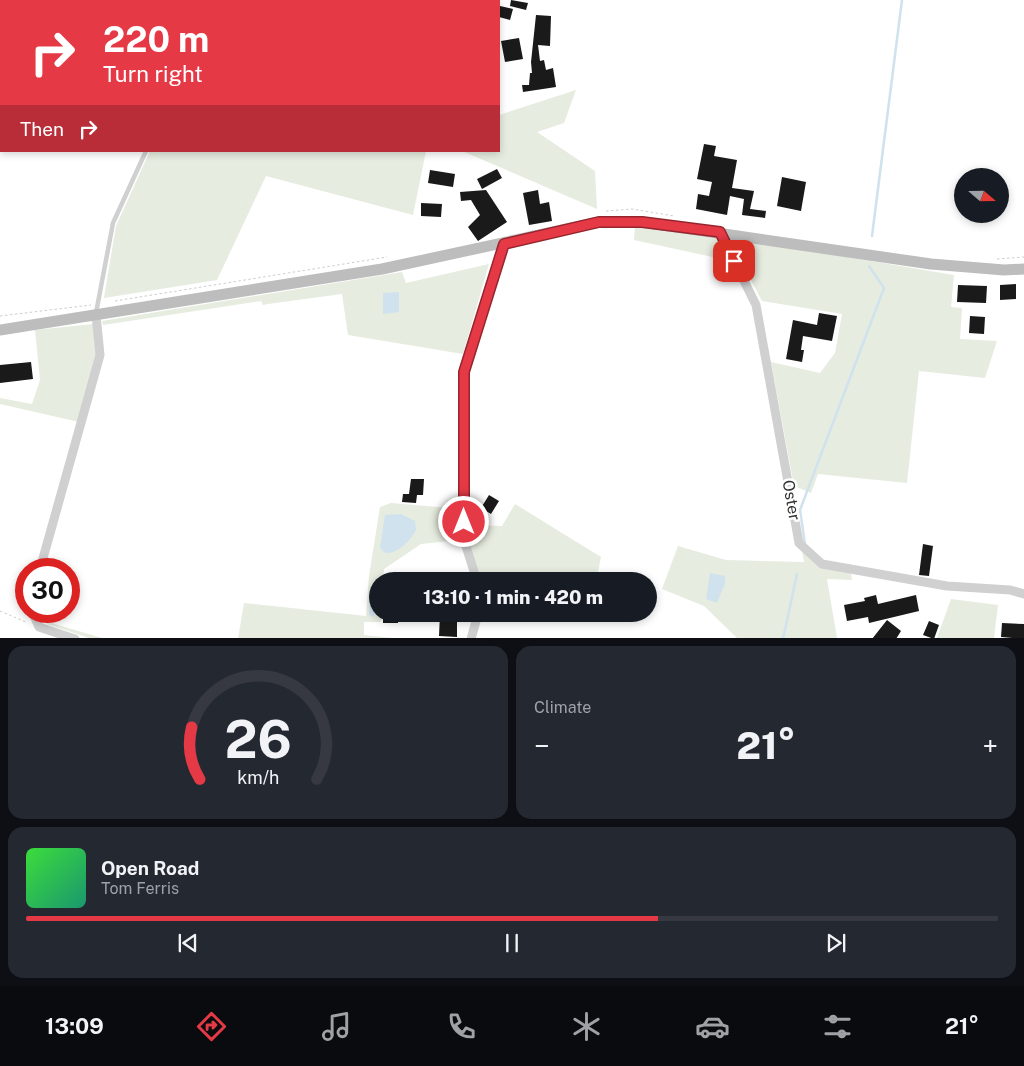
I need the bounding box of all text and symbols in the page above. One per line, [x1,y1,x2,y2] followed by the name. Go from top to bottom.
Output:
[103,19,209,60] text: 220 m
[20,20,85,85] icon: right
[103,61,203,87] text: Turn right
[74,115,102,143] icon: right
[20,118,64,140] text: Then
[954,168,1009,222] north arrow
[954,168,1009,223] map controls
[713,240,755,282] pin
[720,247,748,275] icon: arrive
[779,478,804,522] street label: Oster
[437,495,489,547] position arrow
[15,558,80,623] speed limit sign: 30
[423,586,603,608] text: 13:10 · 1 min · 420 m
[534,698,591,717] text: Climate
[224,709,292,770] text: 26
[736,723,796,768] text: 21°
[534,729,550,762] text: −
[982,729,998,762] text: +
[237,767,279,788] text: km/h
[101,857,199,879] text: Open Road
[101,879,179,898] text: Tom Ferris
[174,929,202,957] icon: previous
[498,929,526,957] icon: pause
[822,929,850,957] icon: next
[194,1009,229,1044] icon: directions
[319,1009,354,1044] icon: music
[444,1009,479,1044] icon: phone
[569,1009,604,1044] icon: climate
[695,1009,730,1044] icon: car
[820,1009,855,1044] icon: filters
[45,1013,104,1039] text: 13:09
[945,1013,979,1039] text: 21°

